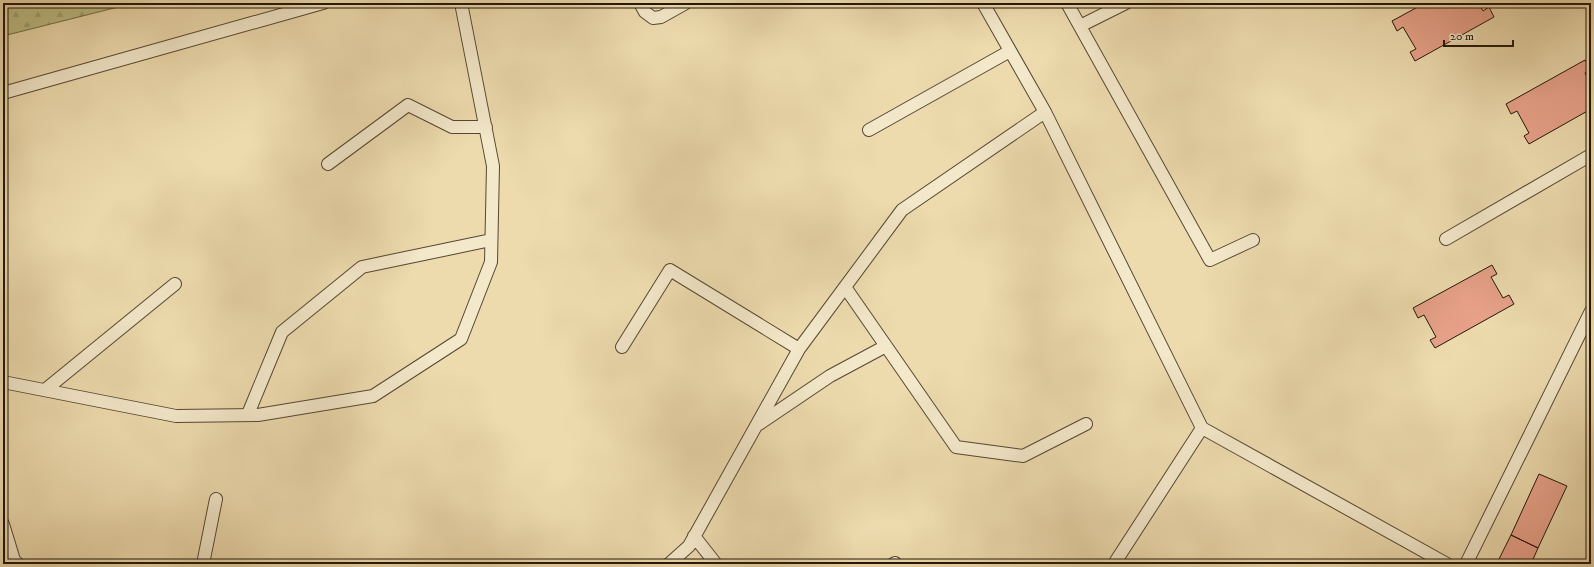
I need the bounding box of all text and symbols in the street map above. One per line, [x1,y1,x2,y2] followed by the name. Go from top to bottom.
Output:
[1444,22,1513,48] scale bar
[1450,29,1474,44] text: 20 m

